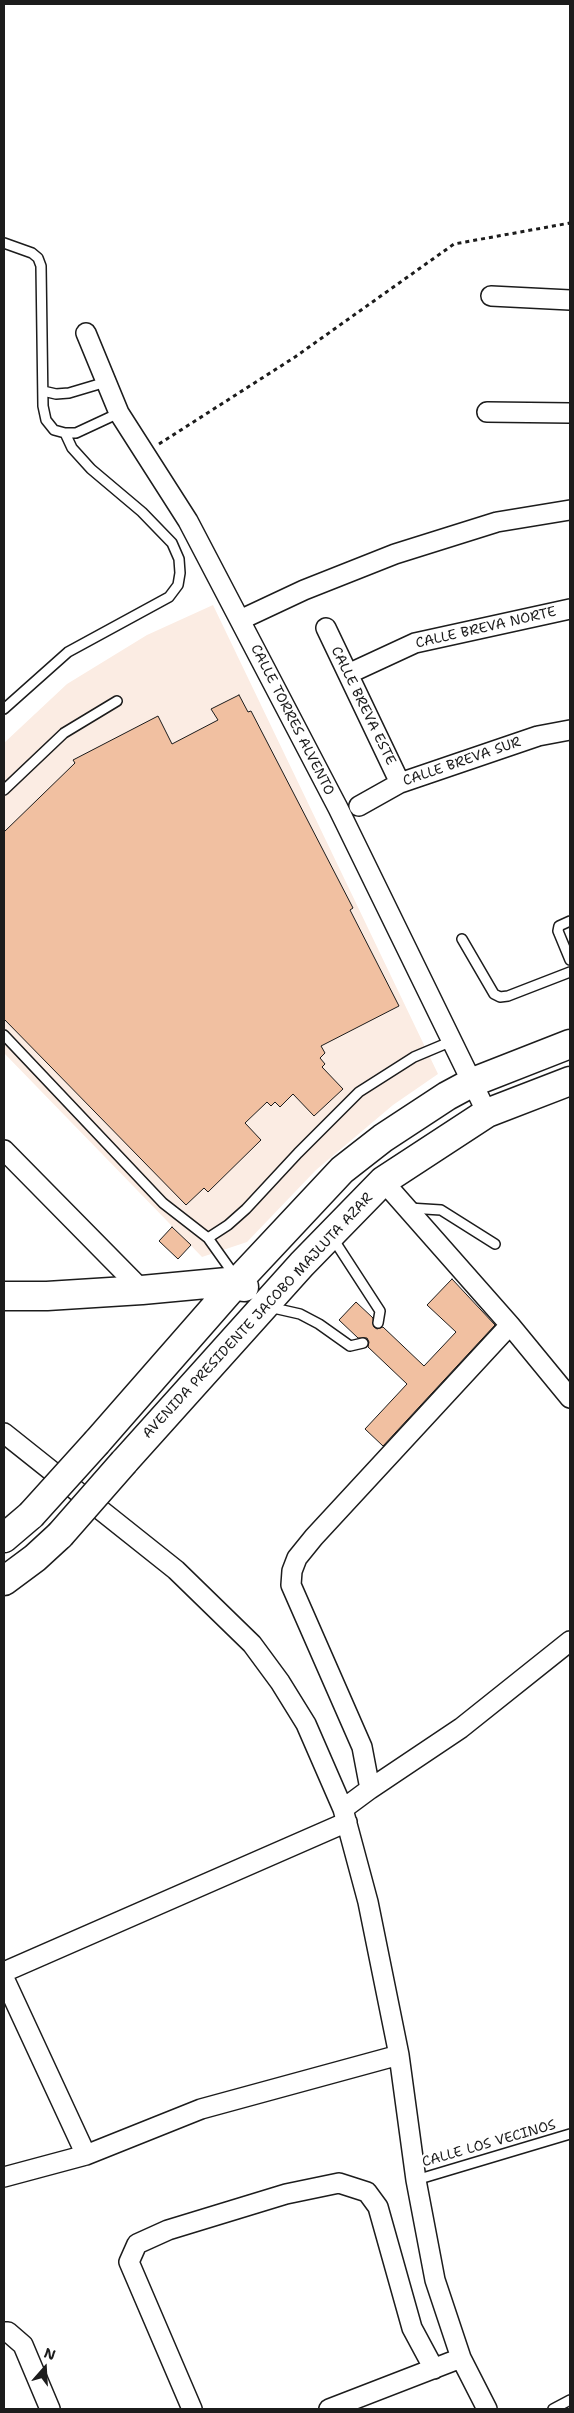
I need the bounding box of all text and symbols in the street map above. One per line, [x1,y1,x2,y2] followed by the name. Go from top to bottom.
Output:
[414,604,558,652] street label: CALLE BREVA NORTE
[247,642,337,798] street label: CALLE TORRES ALVENTO
[327,644,399,768] street label: CALLE BREVA ESTE
[401,734,523,790] street label: CALLE BREVA SUR
[139,1190,377,1442] street label: AVENIDA PRESIDENTE JACOBO MAJLUTA AZAR
[420,2117,558,2171] street label: CALLE LOS VECINOS
[20,2343,70,2393] north arrow
[42,2344,58,2364] text: N

